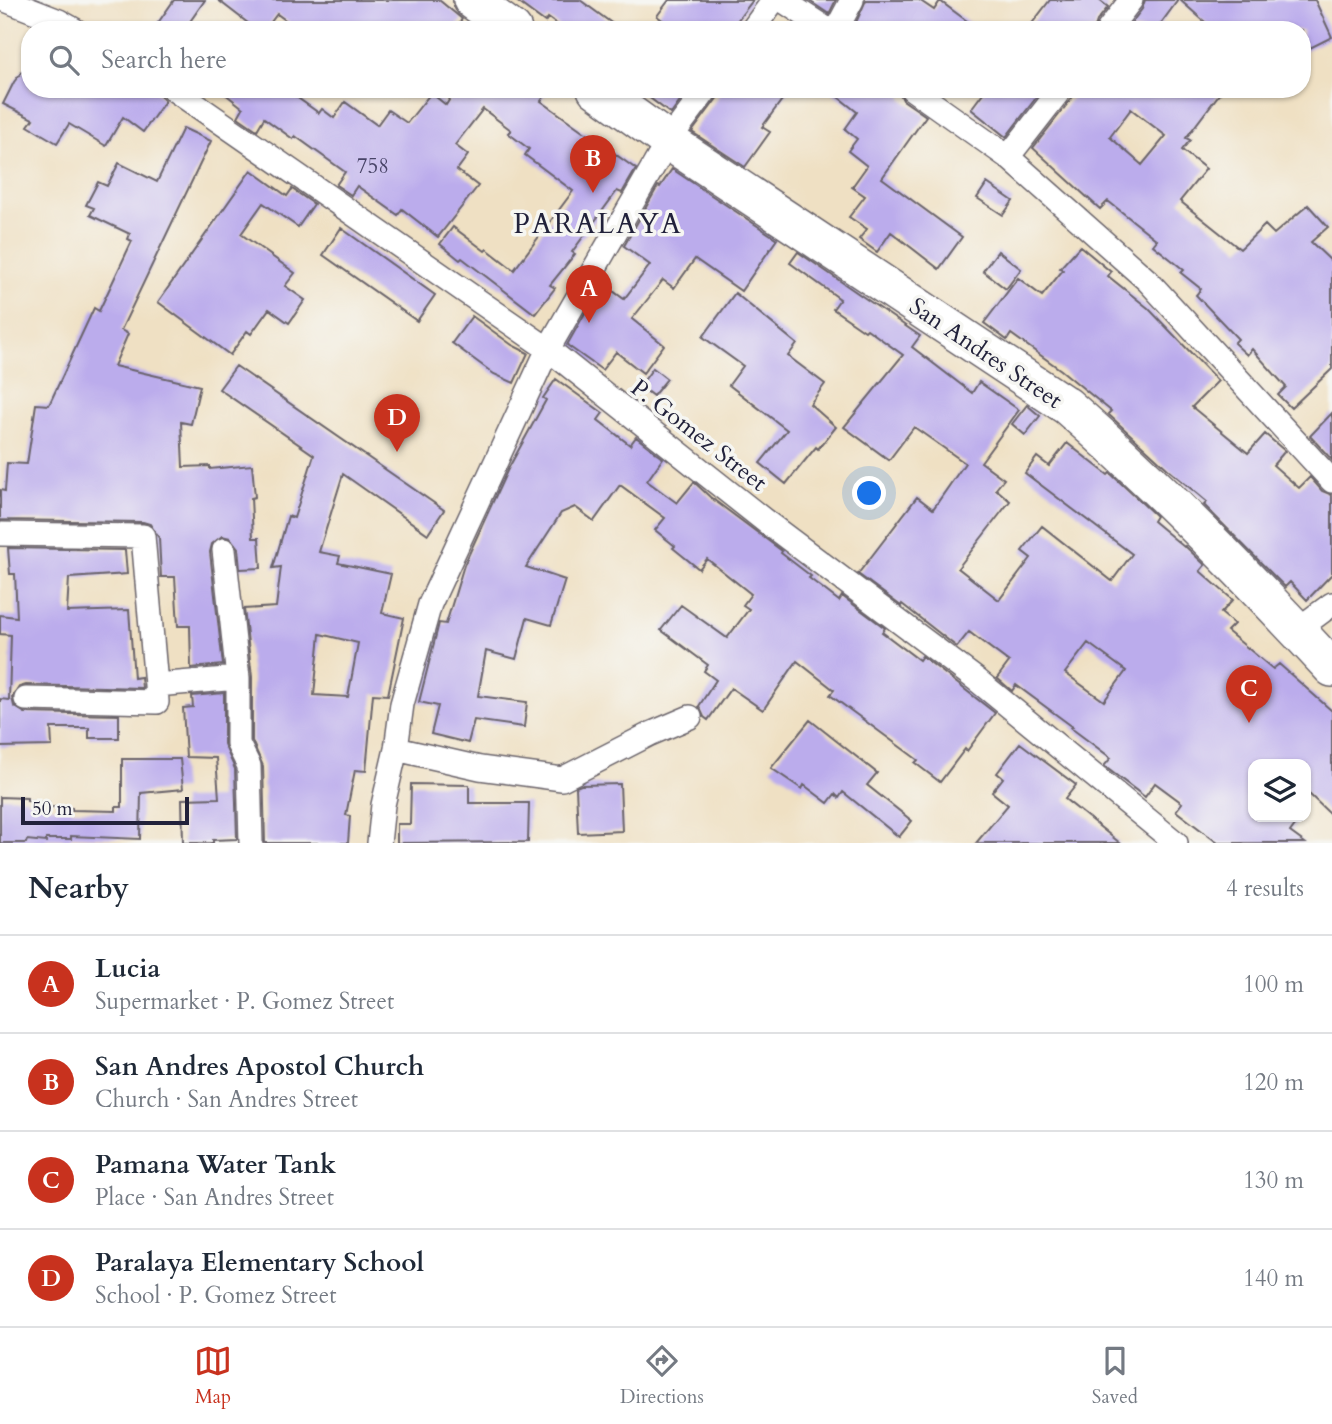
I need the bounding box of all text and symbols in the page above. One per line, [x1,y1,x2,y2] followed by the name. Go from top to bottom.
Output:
[21,21,1311,98] search box
[45,41,83,79] icon: search
[101,42,227,77] text: Search here
[570,135,616,193] pin: B
[357,152,389,181] house number: 758
[513,205,683,243] district label: PARALAYA
[566,265,612,323] pin: A
[903,290,1069,417] street label: San Andres Street
[624,372,774,499] street label: P. Gomez Street
[374,394,420,452] pin: D
[852,476,886,510] your location
[1226,665,1272,723] pin: C
[1248,759,1311,822] map controls
[1248,759,1311,822] button: layers
[21,794,189,826] scale bar
[32,796,73,822] text: 50 m
[28,868,129,909] text: Nearby
[1226,873,1304,904] text: 4 results
[95,951,160,986] text: Lucia
[42,969,60,1000] text: A
[1243,969,1304,1000] text: 100 m
[95,986,394,1017] text: Supermarket · P. Gomez Street
[95,1049,424,1084] text: San Andres Apostol Church
[43,1067,59,1098] text: B
[1243,1067,1304,1098] text: 120 m
[95,1084,358,1115] text: Church · San Andres Street
[95,1147,336,1182] text: Pamana Water Tank
[42,1165,60,1196] text: C
[1243,1165,1304,1196] text: 130 m
[95,1182,334,1213] text: Place · San Andres Street
[95,1245,424,1280] text: Paralaya Elementary School
[41,1263,61,1294] text: D
[1243,1263,1304,1294] text: 140 m
[95,1280,336,1311] text: School · P. Gomez Street
[194,1342,232,1410] tab: Map
[620,1342,704,1410] tab: Directions
[1092,1342,1138,1410] tab: Saved

